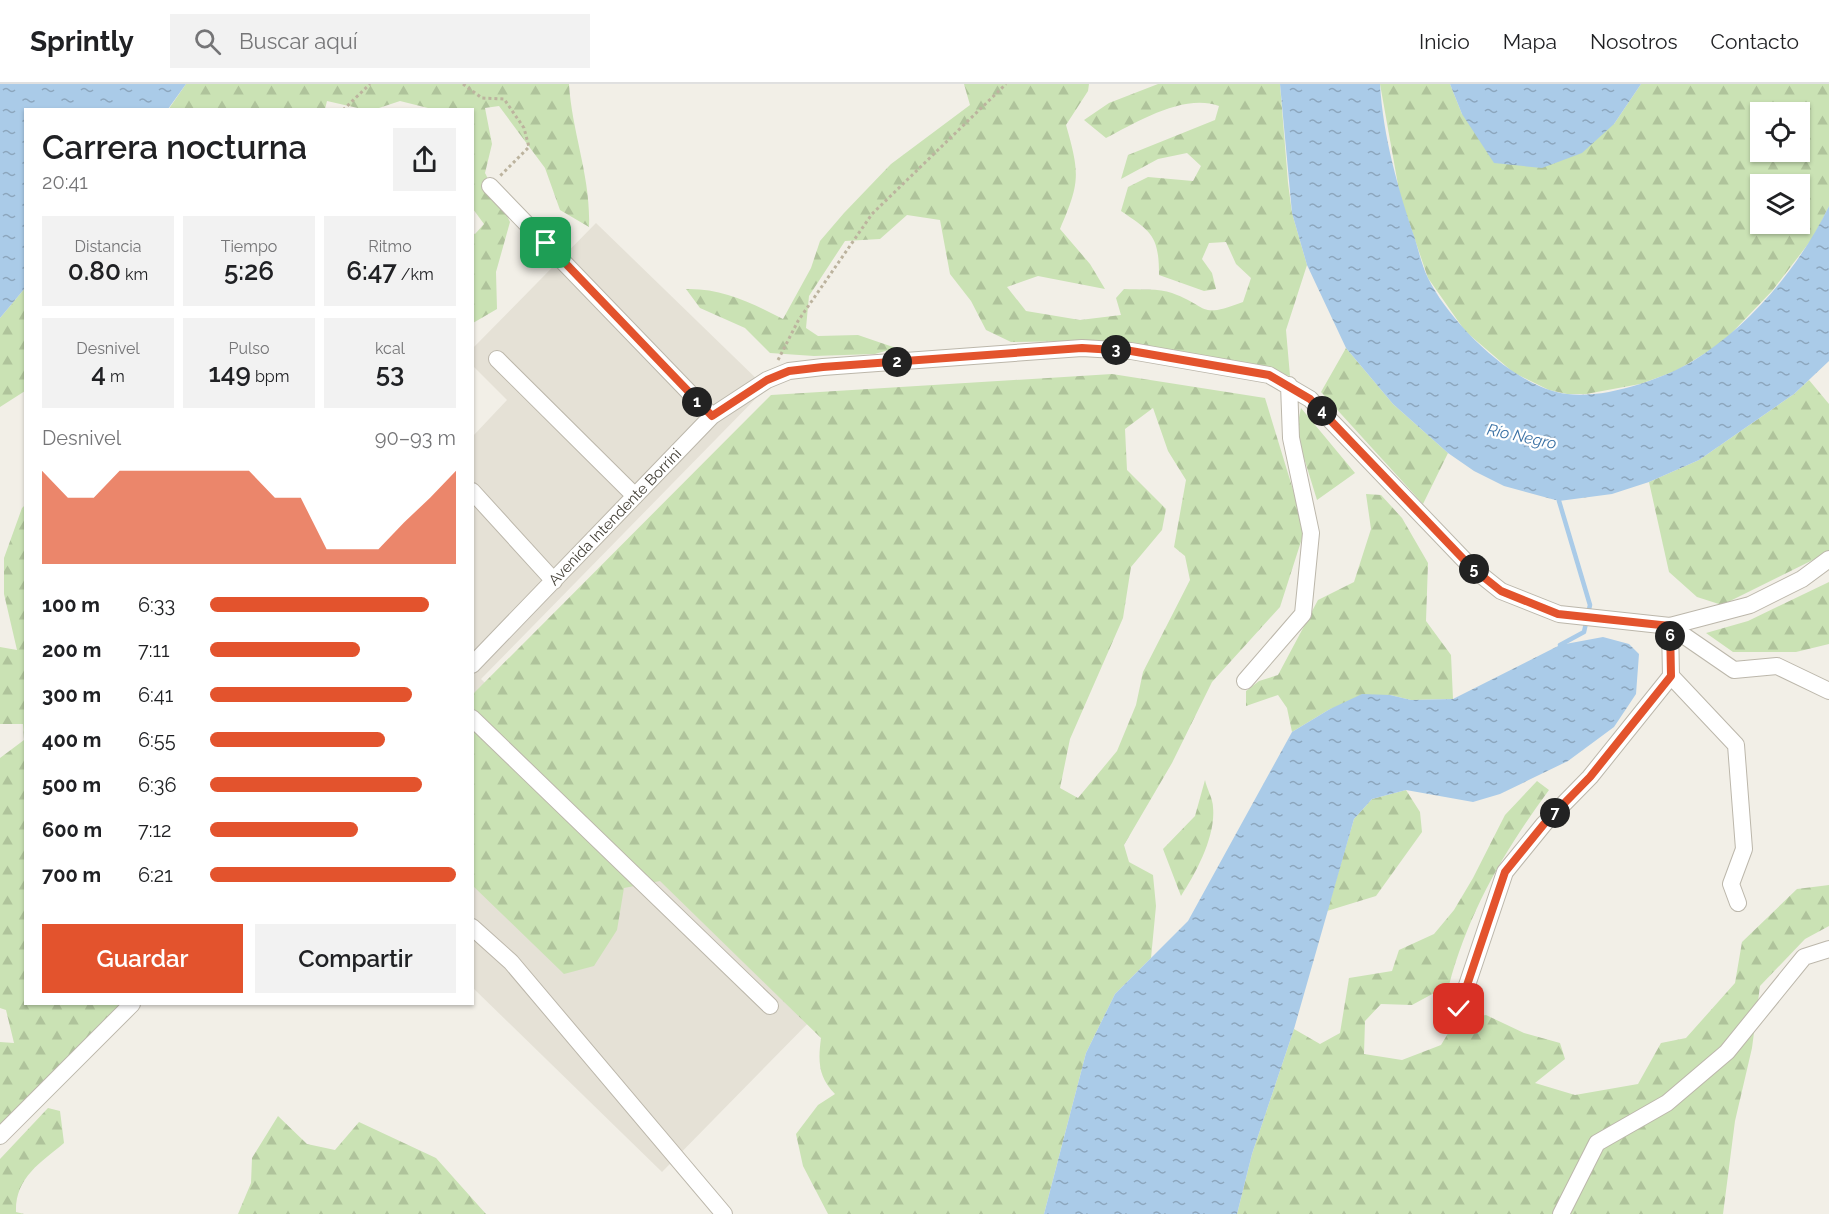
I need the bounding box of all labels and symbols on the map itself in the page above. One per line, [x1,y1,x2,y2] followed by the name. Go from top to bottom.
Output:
[520,217,571,268] pin
[1101,335,1131,365] pin: 3
[882,347,912,377] pin: 2
[682,387,712,417] pin: 1
[1307,396,1337,426] pin: 4
[1485,420,1558,453] water label: Río Negro
[545,445,685,589] street label: Avenida Intendente Borrini
[1459,554,1489,584] pin: 5
[1655,621,1685,651] pin: 6
[1540,798,1570,828] pin: 7
[1433,983,1484,1034] pin

